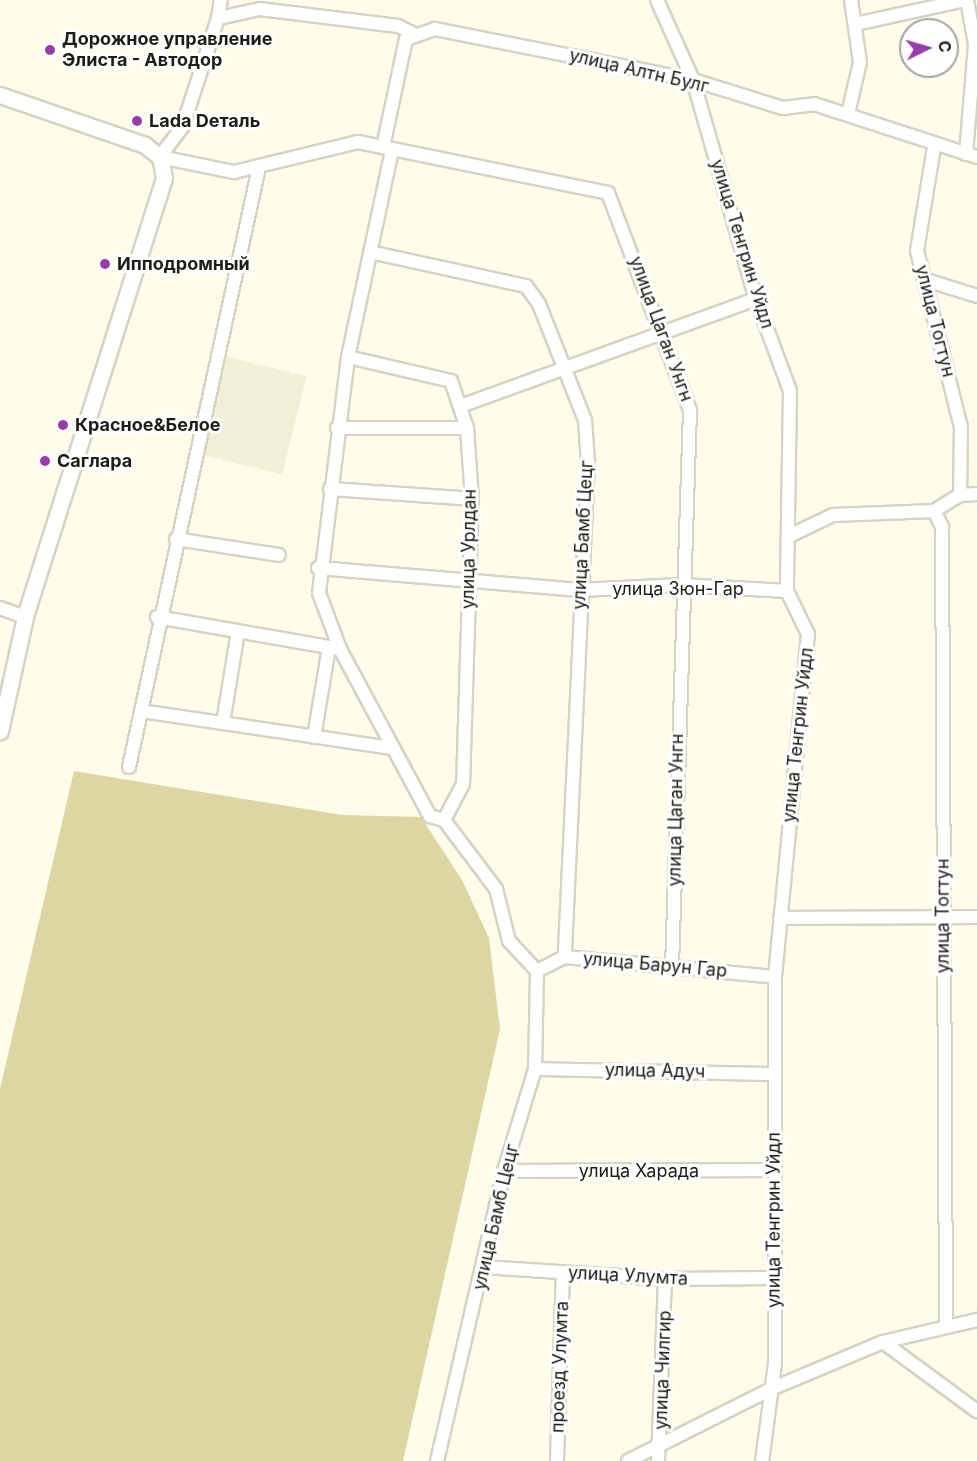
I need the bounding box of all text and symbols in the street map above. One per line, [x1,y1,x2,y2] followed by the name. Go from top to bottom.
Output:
[899,18,959,78] north arrow
[62,29,272,72] place label: Дорожное управление Элиста - Автодор
[934,40,955,53] text: С
[43,43,57,57] marker: Дорожное управление Элиста - Автодор
[567,44,711,98] street label: улица Алтн Булг
[149,110,260,132] place label: Lada Dеталь
[130,114,144,128] marker: Lada Dеталь
[706,157,778,331] street label: улица Тенгрин Уйдл
[117,253,250,275] place label: Ипподромный
[625,253,697,405] street label: улица Цаган Унгн
[98,257,112,271] marker: Ипподромный
[911,263,959,379] street label: улица Тогтун
[75,414,221,436] place label: Красное&Белое
[56,418,70,432] marker: Красное&Белое
[57,450,132,472] place label: Саглара
[38,454,52,468] marker: Саглара
[568,460,598,610] street label: улица Бамб Цецг
[457,489,481,609] street label: улица Урлдан
[612,578,744,600] street label: улица Зюн-Гар
[778,646,818,824] street label: улица Тенгрин Уйдл
[664,733,688,887] street label: улица Цаган Унгн
[932,859,954,973] street label: улица Тогтун
[582,948,728,982] street label: улица Барун Гар
[605,1059,705,1083] street label: улица Адуч
[763,1132,785,1308] street label: улица Тенгрин Уйдл
[469,1142,523,1292] street label: улица Бамб Цецг
[579,1160,699,1182] street label: улица Харада
[567,1262,689,1290] street label: улица Улумта
[547,1301,573,1433] street label: проезд Улумта
[650,1310,676,1430] street label: улица Чилгир

